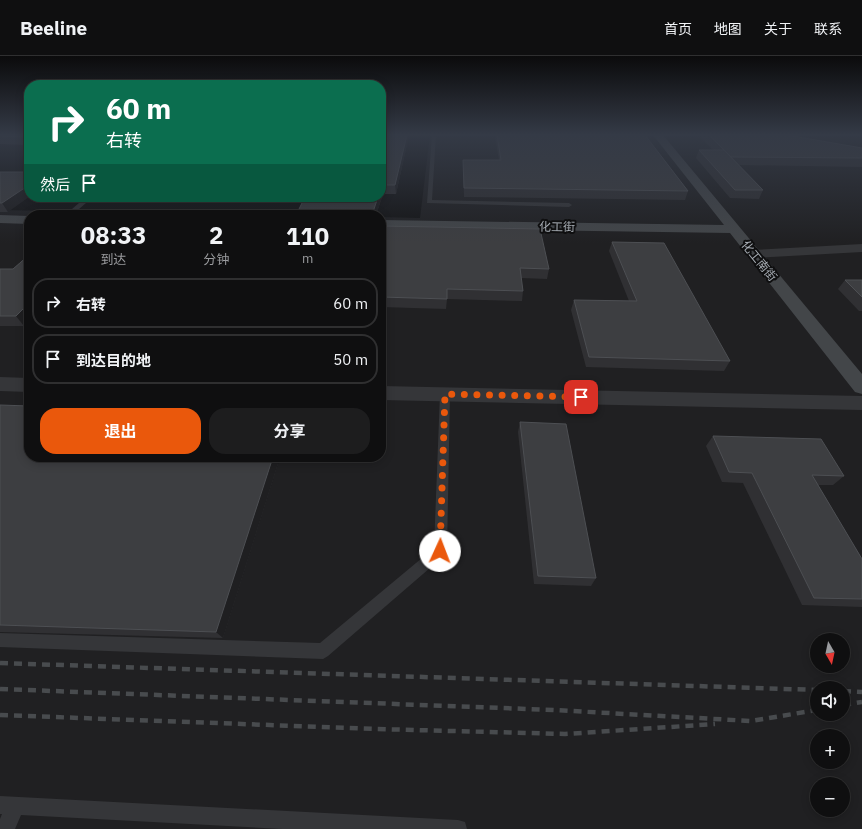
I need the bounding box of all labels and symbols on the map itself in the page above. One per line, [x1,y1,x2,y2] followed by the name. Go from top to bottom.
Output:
[539,219,575,234] street label: 化工街
[738,237,780,284] street label: 化工南街
[564,380,598,414] pin
[419,530,461,572] position arrow
[810,633,850,673] north arrow

